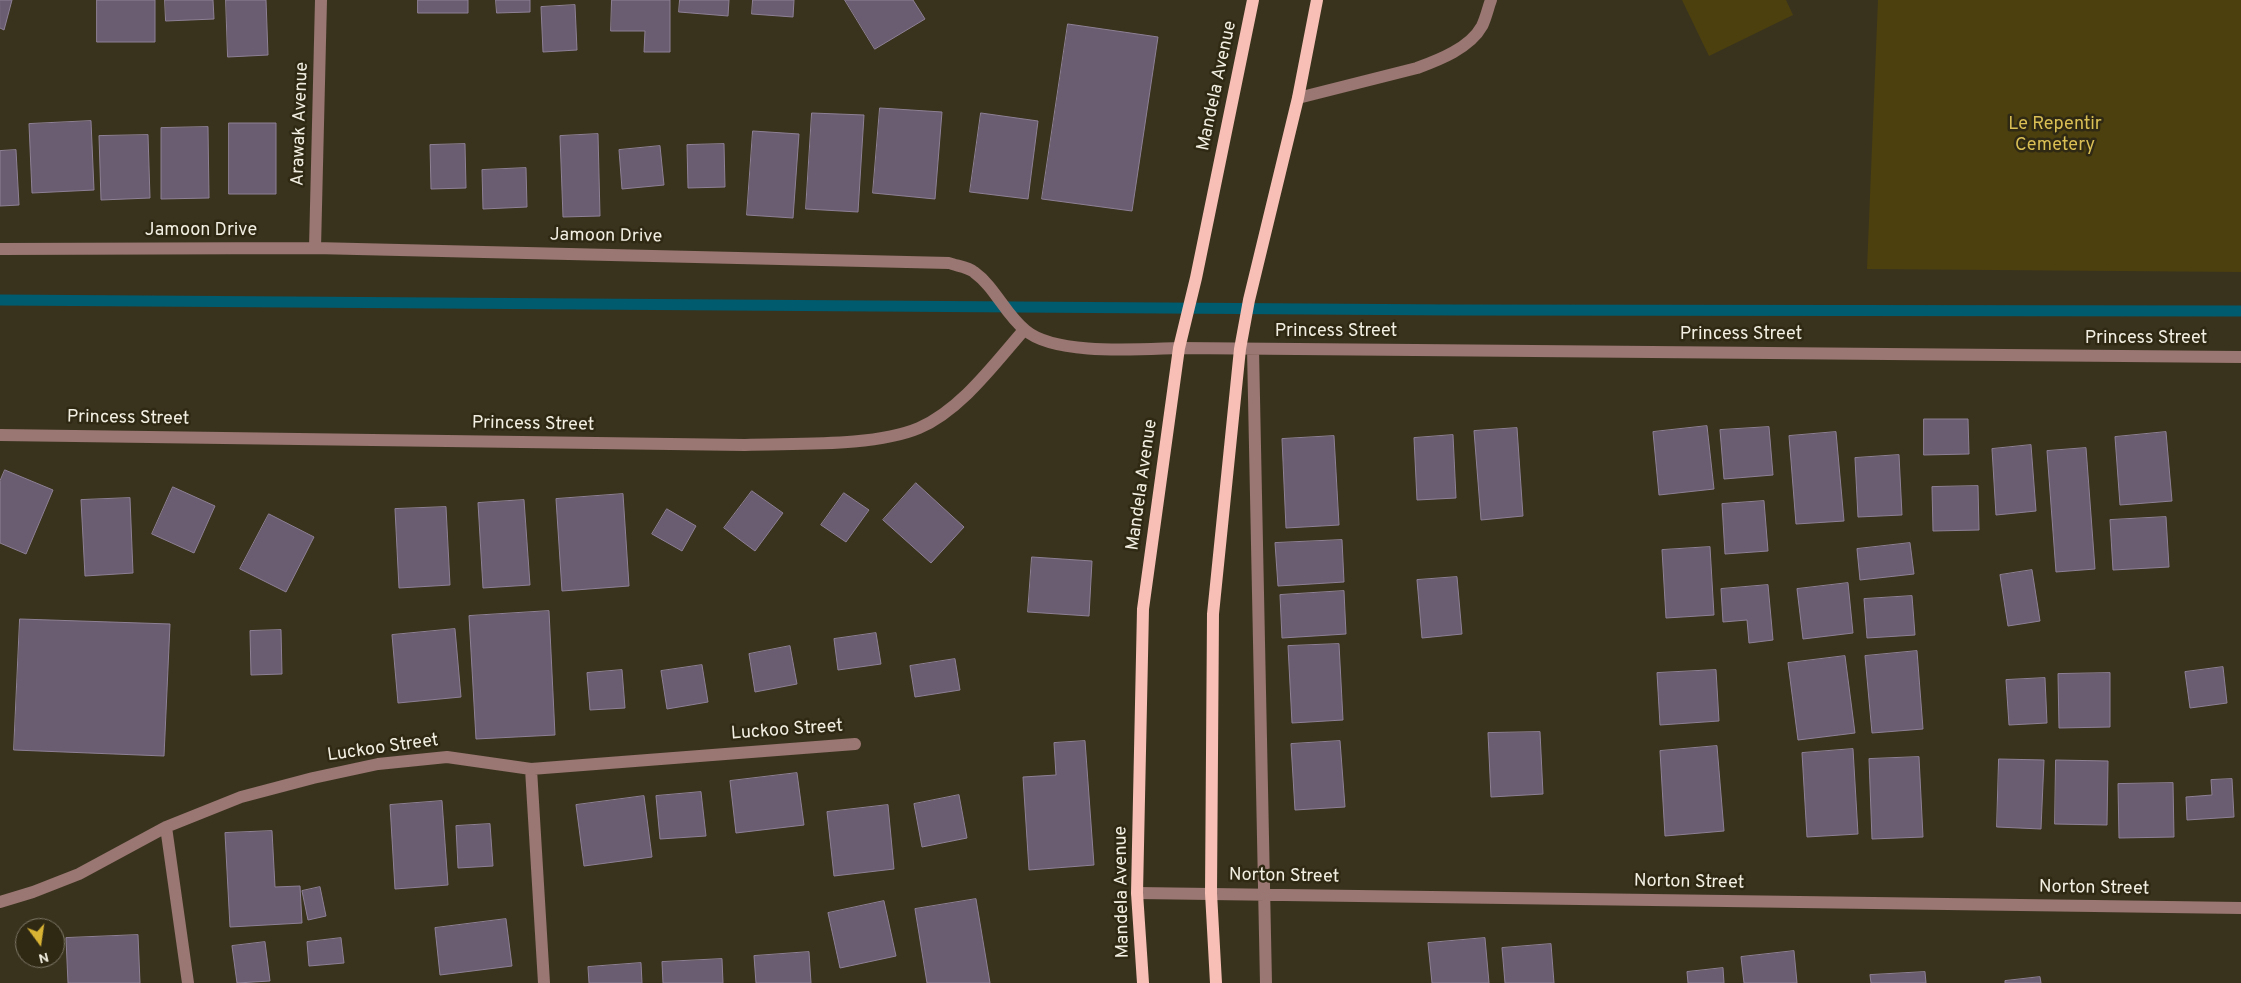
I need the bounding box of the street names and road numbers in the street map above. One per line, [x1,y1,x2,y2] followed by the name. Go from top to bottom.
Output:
[1194,19,1242,153] street label: Mandela Avenue
[288,62,314,186] street label: Arawak Avenue
[145,220,257,242] street label: Jamoon Drive
[550,225,662,249] street label: Jamoon Drive
[1275,321,1397,343] street label: Princess Street
[1680,324,1802,346] street label: Princess Street
[2085,328,2207,350] street label: Princess Street
[67,407,189,431] street label: Princess Street
[472,413,594,437] street label: Princess Street
[1123,418,1163,552] street label: Mandela Avenue
[730,716,844,746] street label: Luckoo Street
[326,730,440,768] street label: Luckoo Street
[1111,826,1135,958] street label: Mandela Avenue
[1229,865,1339,889] street label: Norton Street
[1634,871,1744,895] street label: Norton Street
[2039,877,2149,901] street label: Norton Street

